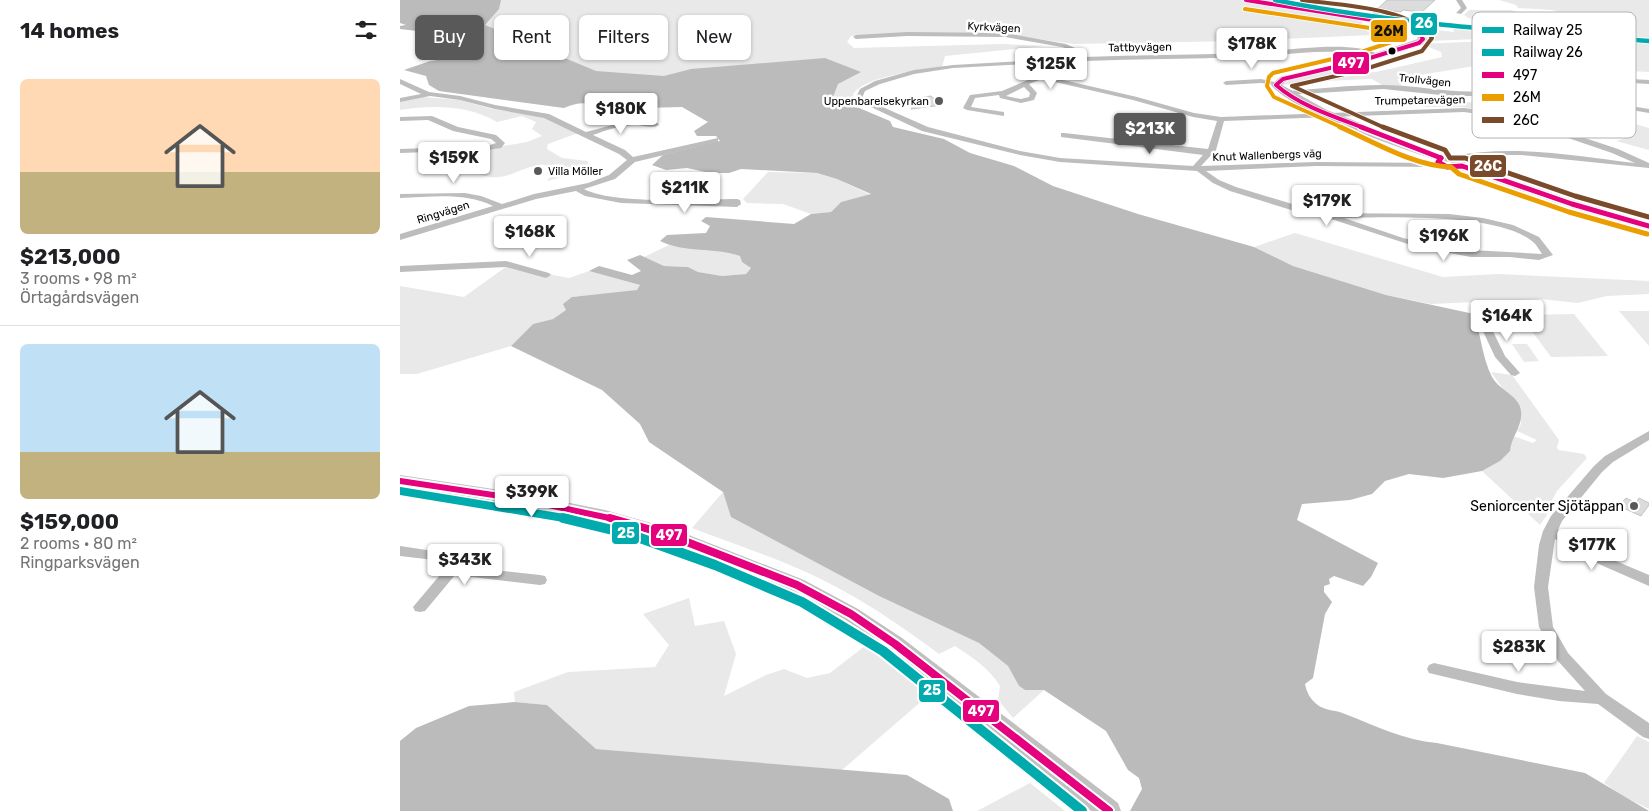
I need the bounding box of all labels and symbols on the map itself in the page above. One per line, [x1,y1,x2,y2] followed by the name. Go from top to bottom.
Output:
[1410,12,1438,36] line badge: 26
[1472,12,1636,138] legend
[1415,15,1433,32] text: 26
[1370,19,1408,43] line badge: 26M
[967,20,1021,35] street label: Kyrkvägen
[1513,22,1583,39] text: Railway 25
[1374,23,1404,40] text: 26M
[1217,28,1287,70] pin: $178K
[1108,40,1172,55] street label: Tattbyvägen
[1513,44,1583,61] text: Railway 26
[1387,46,1397,56] unlabelled marker
[1016,48,1086,90] pin: $125K
[1332,51,1370,75] line badge: 497
[1338,55,1364,72] text: 497
[1513,67,1537,84] text: 497
[1398,71,1452,90] street label: Trollvägen
[1513,89,1541,106] text: 26M
[586,92,656,135] pin: $180K
[1375,93,1465,108] street label: Trumpetarevägen
[824,95,929,108] place label: Uppenbarelsekyrkan
[933,95,945,107] marker: Uppenbarelsekyrkan
[1115,112,1185,155] pin: $213K
[1513,112,1539,129] text: 26C
[419,142,489,184] pin: $159K
[1212,147,1322,164] street label: Knut Wallenbergs väg
[1469,154,1507,178] line badge: 26C
[1474,158,1502,175] text: 26C
[532,165,544,177] marker: Villa Möller
[548,165,603,178] place label: Villa Möller
[650,172,720,214] pin: $211K
[1292,184,1362,227] pin: $179K
[415,198,471,227] street label: Ringvägen
[495,216,565,258] pin: $168K
[1409,220,1479,262] pin: $196K
[1472,300,1542,342] pin: $164K
[497,476,567,518] pin: $399K
[1470,498,1624,515] place label: Seniorcenter Sjötäppan
[1628,500,1640,512] marker: Seniorcenter Sjötäppan
[611,521,640,545] line badge: 25
[650,523,688,547] line badge: 497
[617,525,635,542] text: 25
[656,527,682,544] text: 497
[1557,528,1627,571] pin: $177K
[430,544,500,586] pin: $343K
[1484,630,1554,673] pin: $283K
[918,679,946,703] line badge: 25
[923,682,941,699] text: 25
[962,699,1000,723] line badge: 497
[968,703,994,720] text: 497

